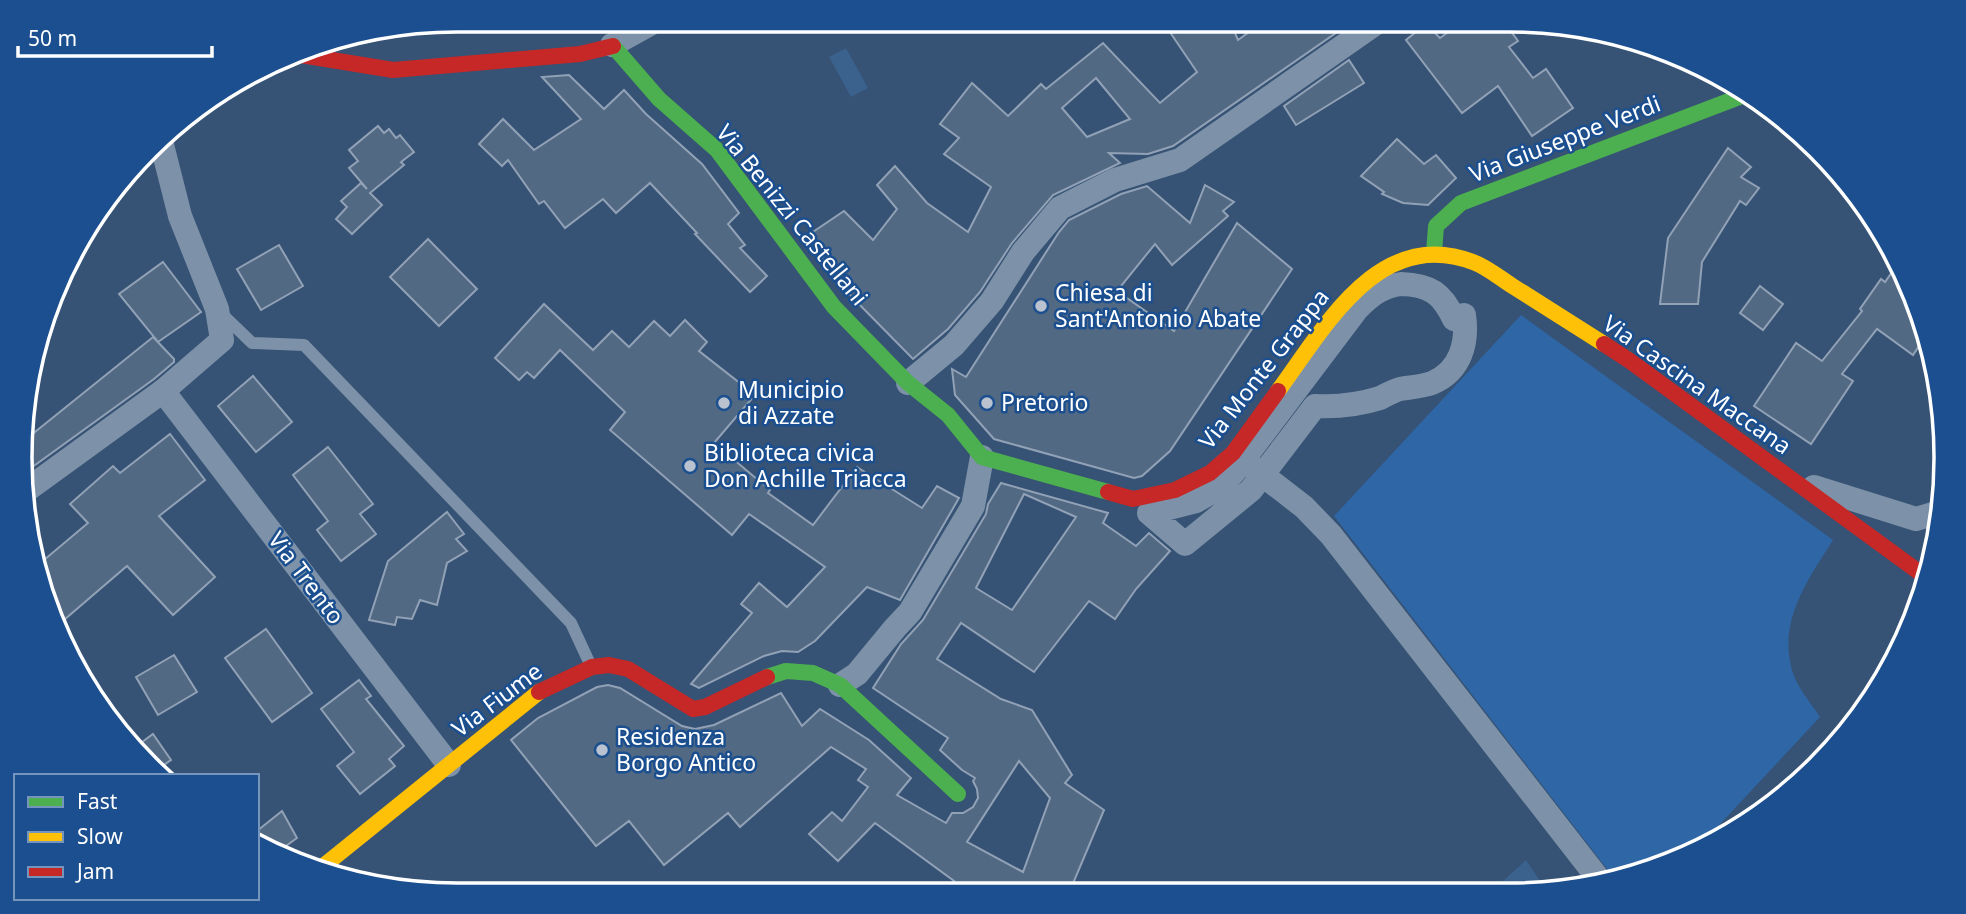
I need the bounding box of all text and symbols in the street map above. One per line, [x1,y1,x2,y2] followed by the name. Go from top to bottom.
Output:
[18,14,212,58] scale bar
[28,24,77,52] text: 50 m
[1465,87,1665,189] street label: Via Giuseppe Verdi
[710,117,876,312] street label: Via Benizzi Castellani
[1055,276,1261,334] place label: Chiesa di Sant'Antonio Abate
[1191,282,1336,455] street label: Via Monte Grappa
[1033,298,1049,314] marker: Chiesa di Sant'Antonio Abate
[1597,307,1798,461] street label: Via Cascina Maccana
[738,373,844,431] place label: Municipio di Azzate
[1001,386,1089,418] place label: Pretorio
[716,395,732,411] marker: Municipio di Azzate
[979,395,995,411] marker: Pretorio
[704,436,907,494] place label: Biblioteca civica Don Achille Triacca
[682,458,698,474] marker: Biblioteca civica Don Achille Triacca
[261,524,352,630] street label: Via Trento
[445,655,548,744] street label: Via Fiume
[616,720,756,778] place label: Residenza Borgo Antico
[594,742,610,758] marker: Residenza Borgo Antico
[14,774,259,900] legend
[77,787,118,815] text: Fast
[77,822,123,850] text: Slow
[75,857,114,885] text: Jam

